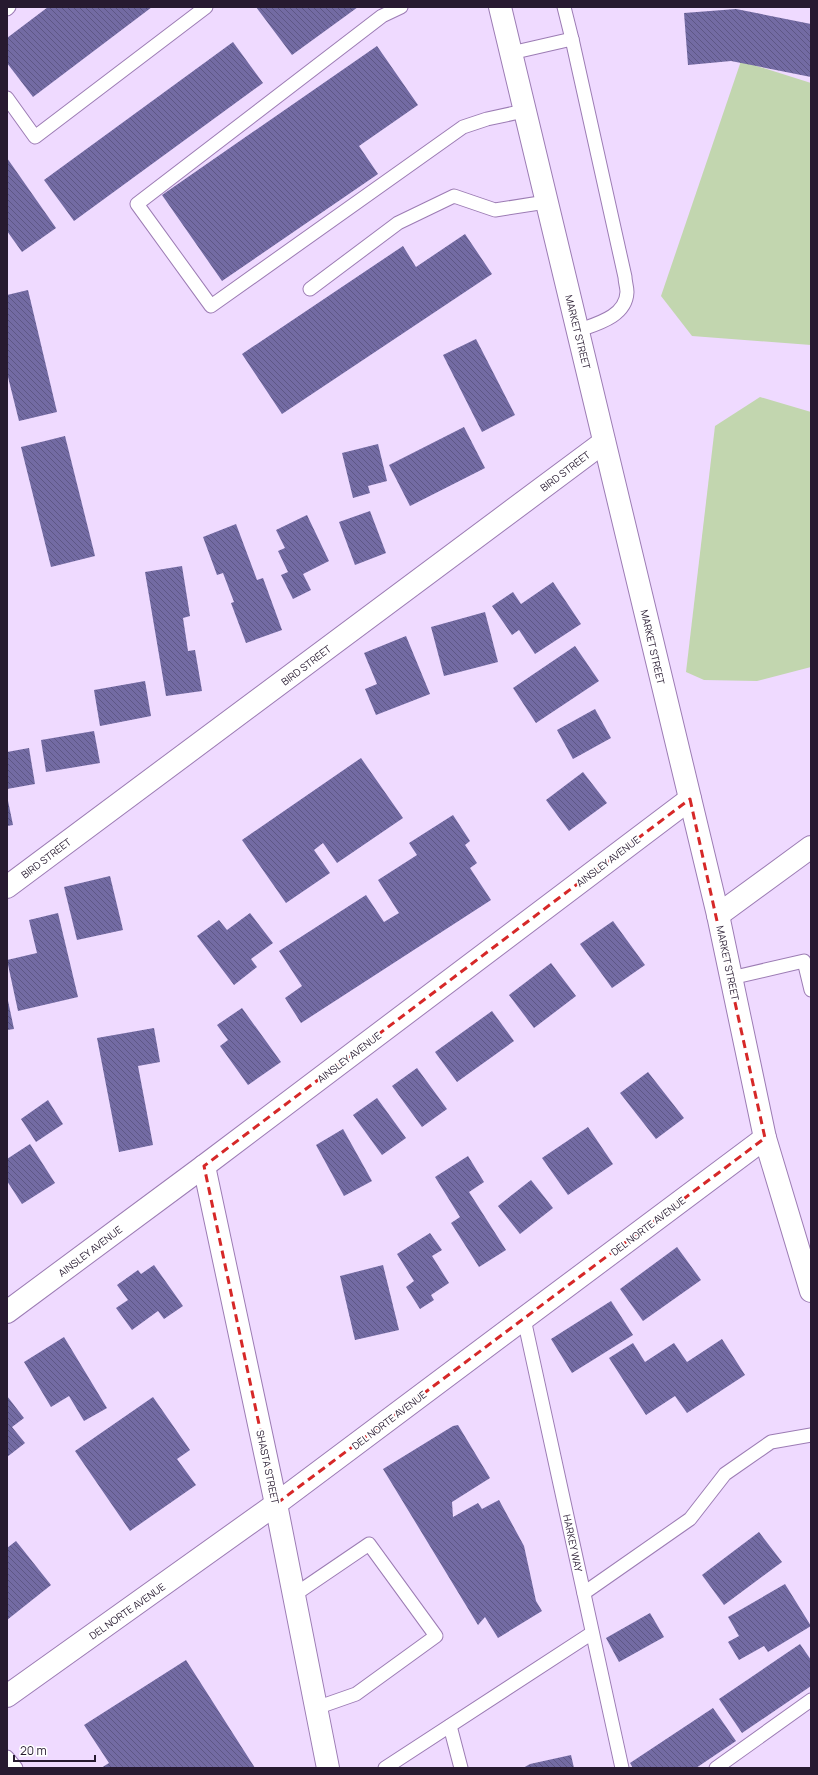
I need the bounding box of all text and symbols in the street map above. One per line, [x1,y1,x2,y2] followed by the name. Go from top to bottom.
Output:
[562,293,594,371] street label: MARKET STREET
[537,448,593,494] street label: BIRD STREET
[638,608,668,686] street label: MARKET STREET
[278,642,334,688] street label: BIRD STREET
[573,832,643,890] street label: AINSLEY AVENUE
[18,835,74,881] street label: BIRD STREET
[713,924,743,1002] street label: MARKET STREET
[314,1028,384,1086] street label: AINSLEY AVENUE
[608,1193,688,1259] street label: DEL NORTE AVENUE
[55,1222,125,1280] street label: AINSLEY AVENUE
[349,1387,429,1453] street label: DEL NORTE AVENUE
[253,1429,283,1505] street label: SHASTA STREET
[560,1513,586,1573] street label: HARKEY WAY
[86,1579,168,1643] street label: DEL NORTE AVENUE
[14,1737,95,1763] scale bar
[20,1742,47,1759] text: 20 m

